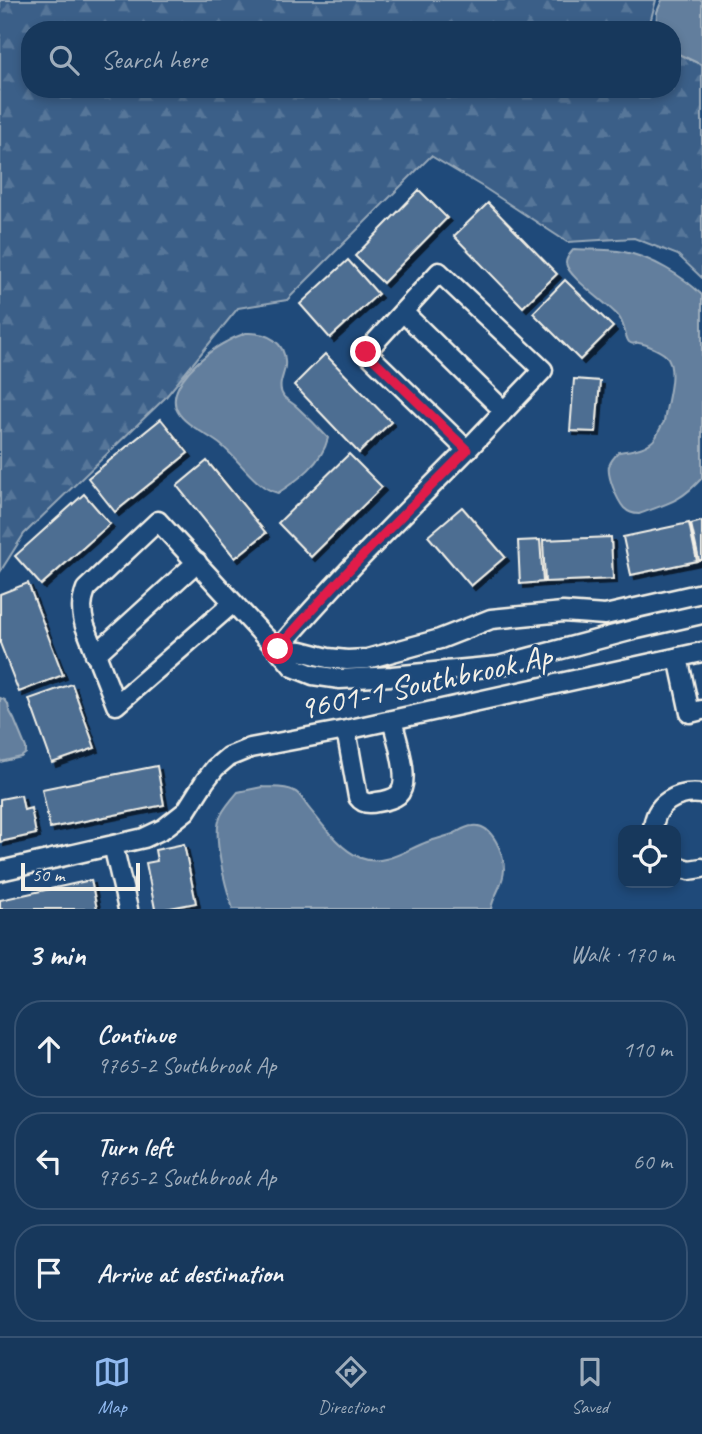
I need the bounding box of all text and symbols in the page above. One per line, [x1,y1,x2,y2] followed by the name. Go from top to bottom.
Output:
[21,21,681,98] search box
[45,41,83,79] icon: search
[101,43,207,76] text: Search here
[350,336,381,367] route end
[262,633,293,664] route start
[295,634,558,729] street label: 9601-1 Southbrook Ap
[618,825,681,888] map controls
[618,825,681,888] button: locate
[21,860,140,892] scale bar
[32,863,64,887] text: 50 m
[28,936,85,974] text: 3 min
[570,940,674,969] text: Walk · 170 m
[97,1018,175,1051] text: Continue
[30,1030,68,1068] icon: ahead
[623,1035,672,1064] text: 110 m
[97,1051,276,1080] text: 9765-2 Southbrook Ap
[97,1130,172,1163] text: Turn left
[30,1142,68,1180] icon: left
[633,1147,672,1176] text: 60 m
[97,1163,276,1192] text: 9765-2 Southbrook Ap
[30,1254,68,1292] icon: arrive
[97,1257,283,1290] text: Arrive at destination
[93,1353,131,1419] tab: Map
[318,1353,384,1419] tab: Directions
[571,1353,609,1419] tab: Saved

